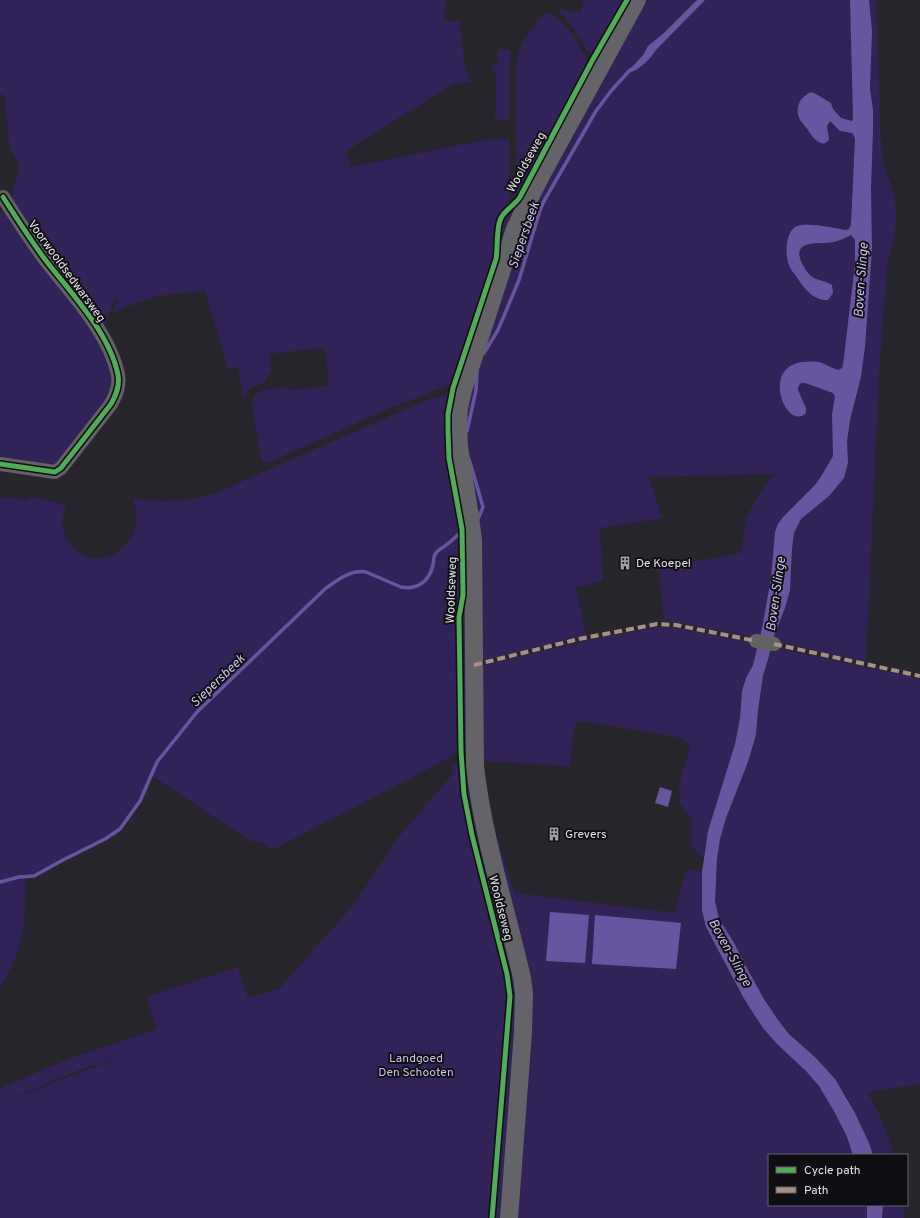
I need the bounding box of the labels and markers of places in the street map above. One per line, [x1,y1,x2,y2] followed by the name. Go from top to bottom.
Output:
[617,555,633,571] building icon: De Koepel
[636,556,691,572] place label: De Koepel
[546,826,562,842] building icon: Grevers
[565,827,607,843] place label: Grevers

